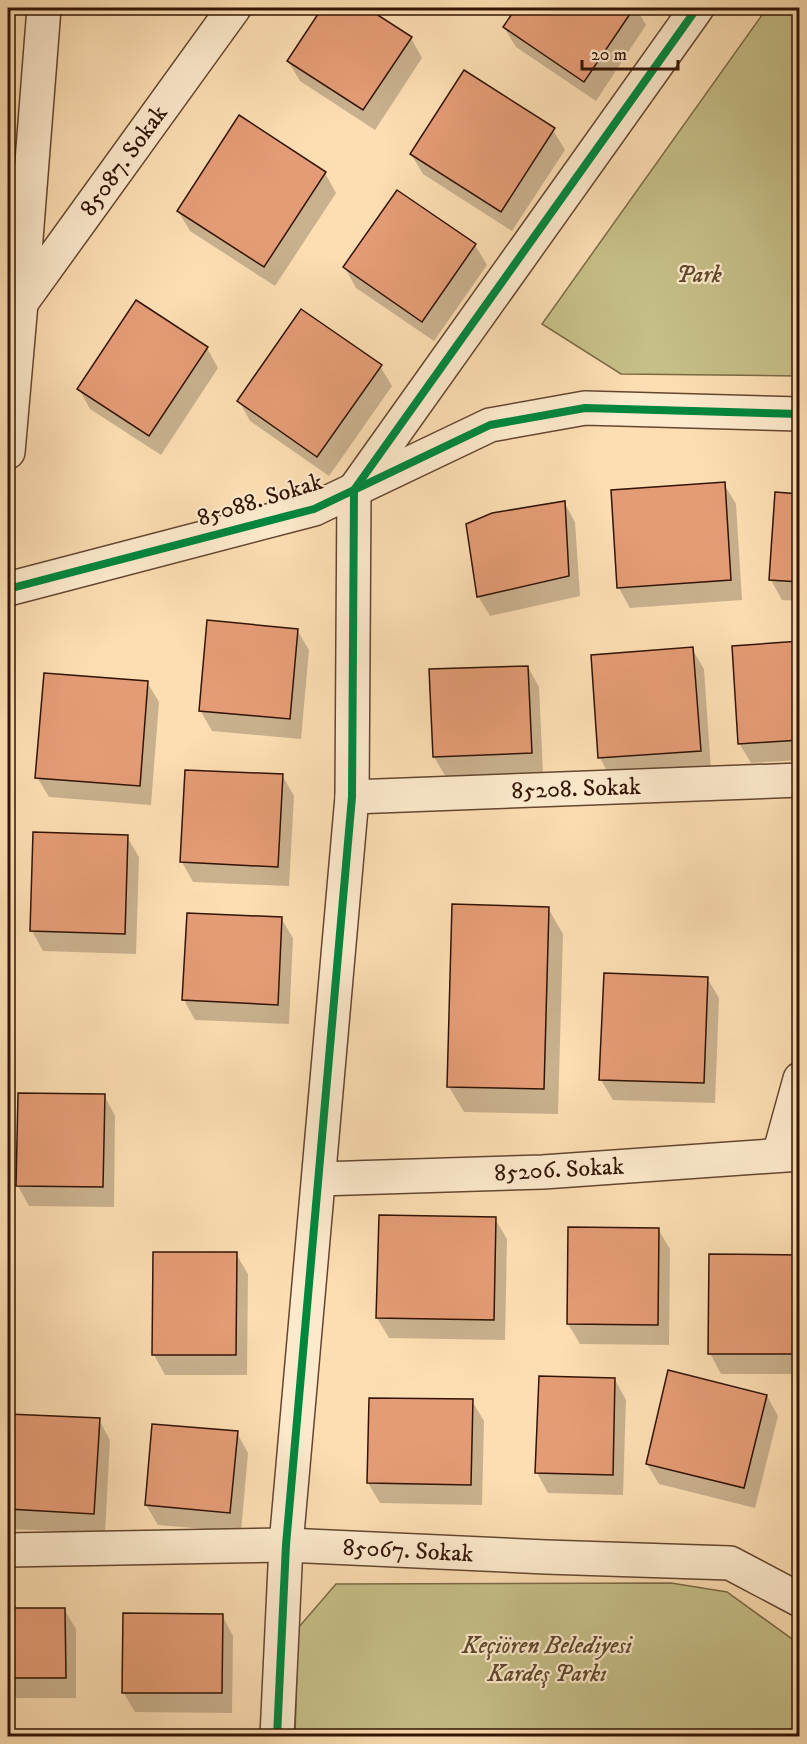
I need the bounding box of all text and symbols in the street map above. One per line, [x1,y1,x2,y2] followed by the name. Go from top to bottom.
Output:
[582,33,678,71] scale bar
[591,44,627,66] text: 20 m
[74,99,175,223] street label: 85087. Sokak
[676,260,722,290] park label: Park
[194,467,327,533] street label: 85088. Sokak
[511,772,641,806] street label: 85208. Sokak
[493,1152,625,1188] street label: 85206. Sokak
[342,1533,474,1569] street label: 85067. Sokak
[461,1631,634,1689] park label: Keçiören Belediyesi Kardeş Parkı

